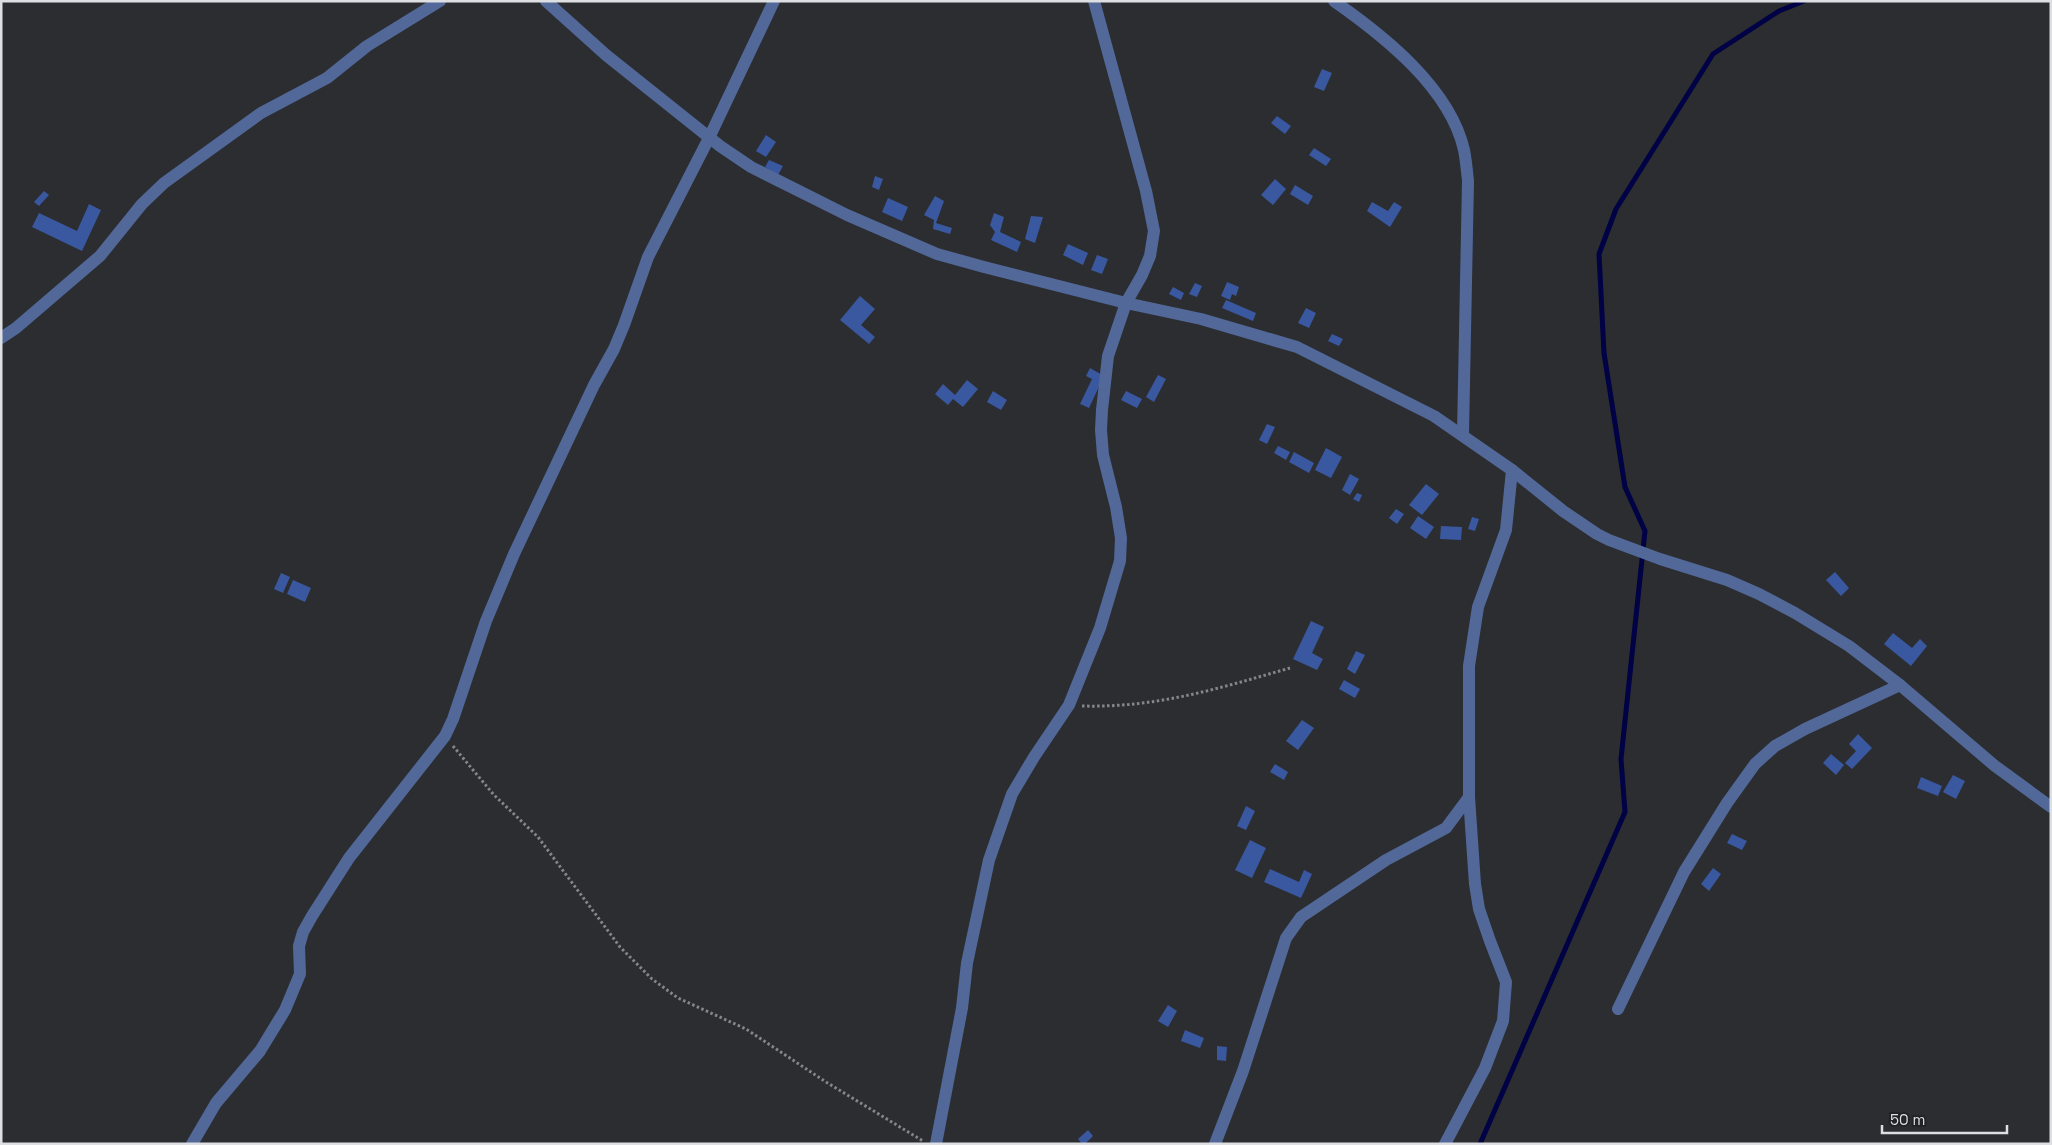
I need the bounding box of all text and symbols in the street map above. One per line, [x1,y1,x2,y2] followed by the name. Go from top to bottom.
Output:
[1882,1102,2007,1134] scale bar
[1890,1110,1925,1129] text: 50 m

